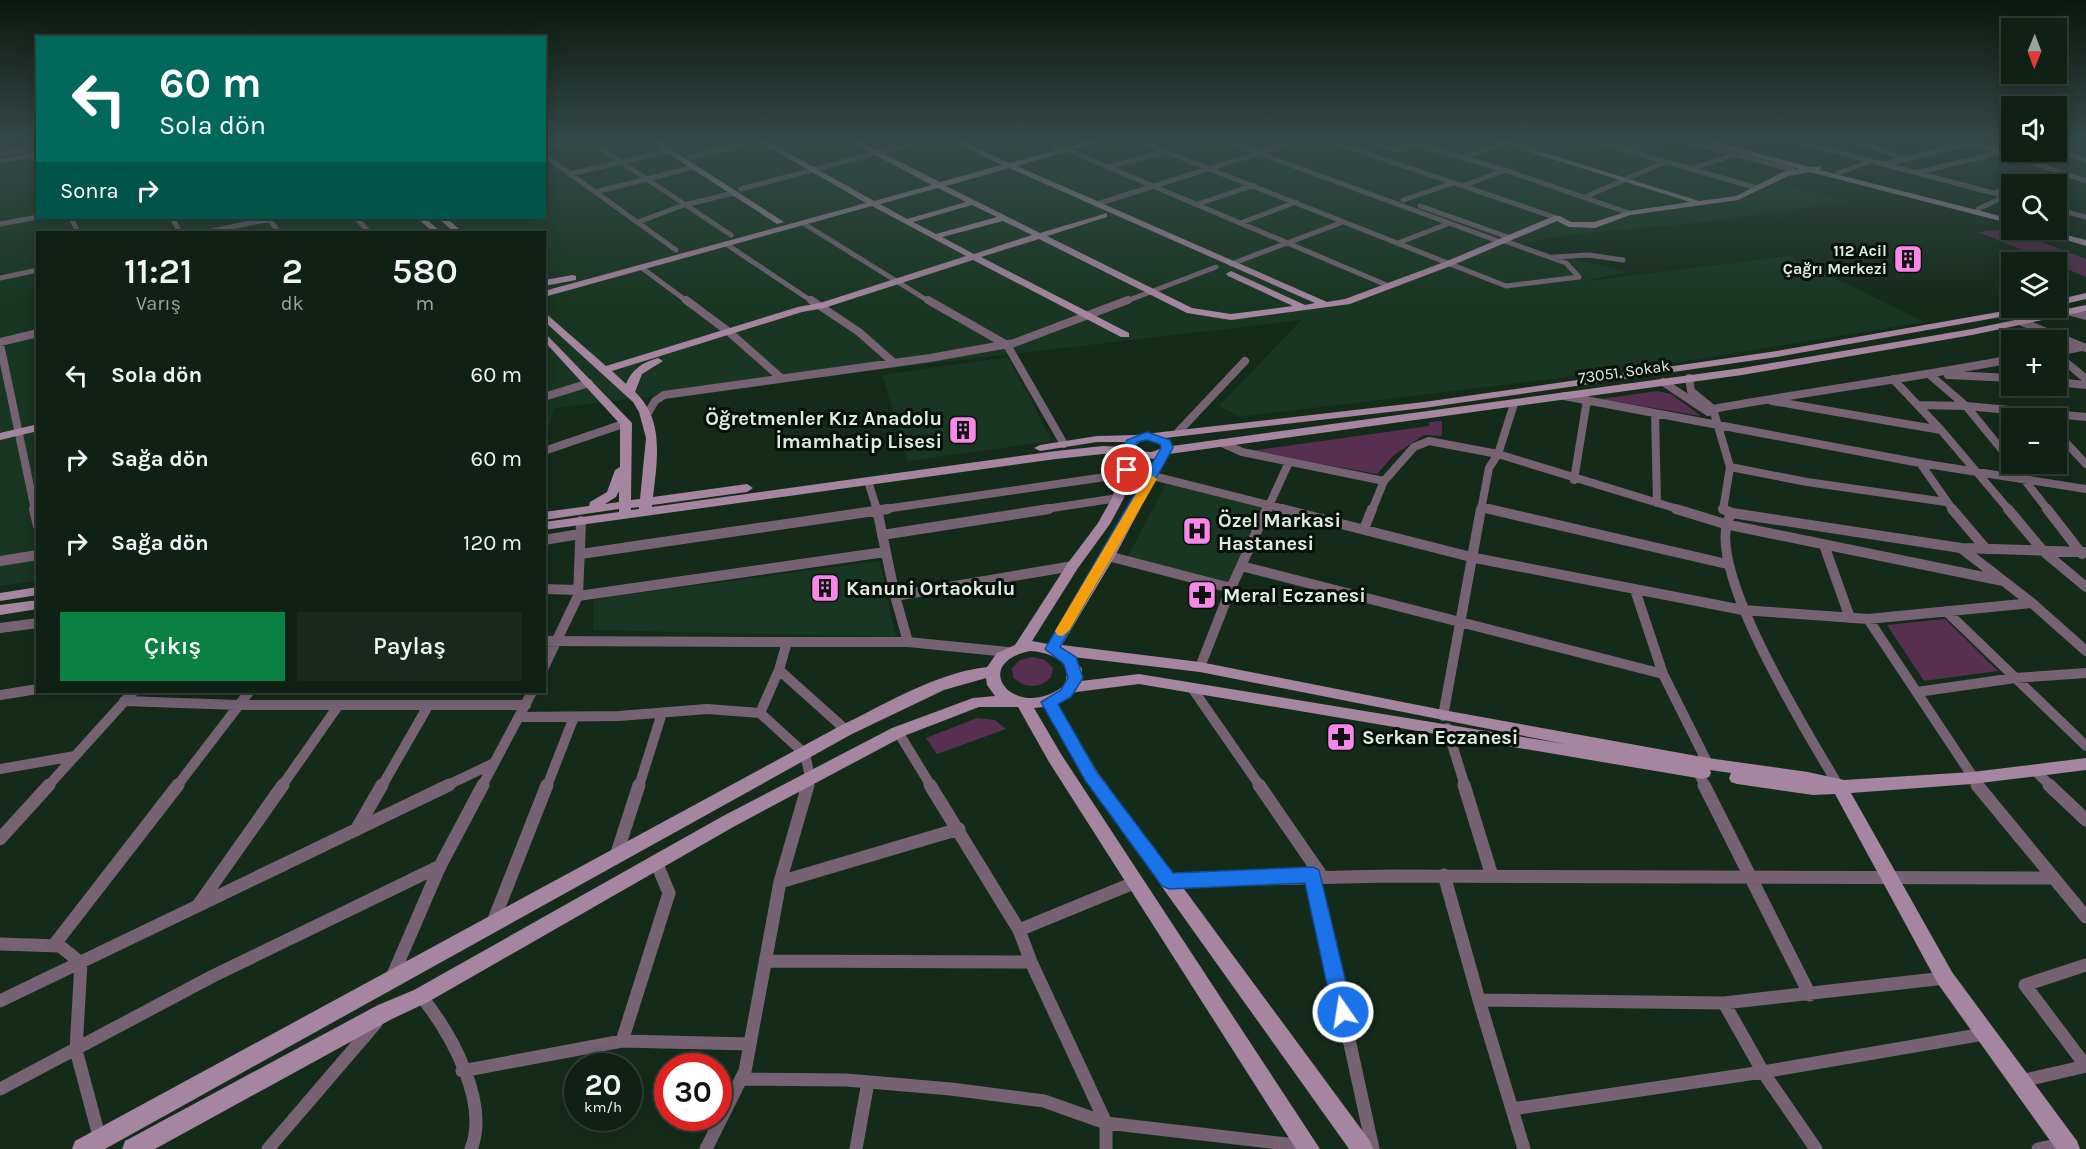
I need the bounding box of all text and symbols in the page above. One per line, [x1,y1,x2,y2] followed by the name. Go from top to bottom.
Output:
[2001,18,2067,84] north arrow
[2001,18,2067,474] map controls
[159,58,262,108] text: 60 m
[60,60,138,138] icon: left
[2001,96,2067,162] button: sound
[159,109,266,141] text: Sola dön
[131,174,164,207] icon: right
[2001,174,2067,240] button: search
[60,178,119,204] text: Sonra
[1783,241,1887,278] place label: 112 Acil Çağrı Merkezi
[1892,243,1924,275] building icon: 112 Acil Çağrı Merkezi
[124,250,193,292] text: 11:21
[281,250,303,292] text: 2
[392,250,458,292] text: 580
[2001,252,2067,318] button: layers
[136,292,181,315] text: Varış
[281,292,304,315] text: dk
[416,292,434,315] text: m
[2001,330,2067,396] button: +
[1577,356,1671,387] street label: 73051. Sokak
[60,359,93,392] icon: left
[111,362,202,388] text: Sola dön
[471,362,522,388] text: 60 m
[705,407,942,453] place label: Öğretmenler Kız Anadolu İmamhatip Lisesi
[2001,408,2067,474] button: −
[947,414,979,446] building icon: Öğretmenler Kız Anadolu İmamhatip Lisesi
[60,443,93,476] icon: right
[1101,444,1152,495] pin
[111,446,209,472] text: Sağa dön
[471,446,522,472] text: 60 m
[1110,453,1143,486] icon: arrive
[1218,509,1341,555] place label: Özel Markasi Hastanesi
[1181,515,1213,547] hospital icon: Özel Markasi Hastanesi
[60,527,93,560] icon: right
[111,530,209,556] text: Sağa dön
[463,530,522,556] text: 120 m
[809,572,841,604] building icon: Kanuni Ortaokulu
[846,577,1015,600] place label: Kanuni Ortaokulu
[1186,579,1218,611] pharmacy icon: Meral Eczanesi
[1223,584,1366,607] place label: Meral Eczanesi
[60,612,285,681] button: Çıkış
[297,612,522,681] button: Paylaş
[1325,721,1357,753] pharmacy icon: Serkan Eczanesi
[1362,726,1518,749] place label: Serkan Eczanesi
[1311,980,1375,1044] position arrow
[654,1053,732,1131] speed limit sign: 30
[584,1067,622,1103] text: 20
[584,1098,622,1116] text: km/h

